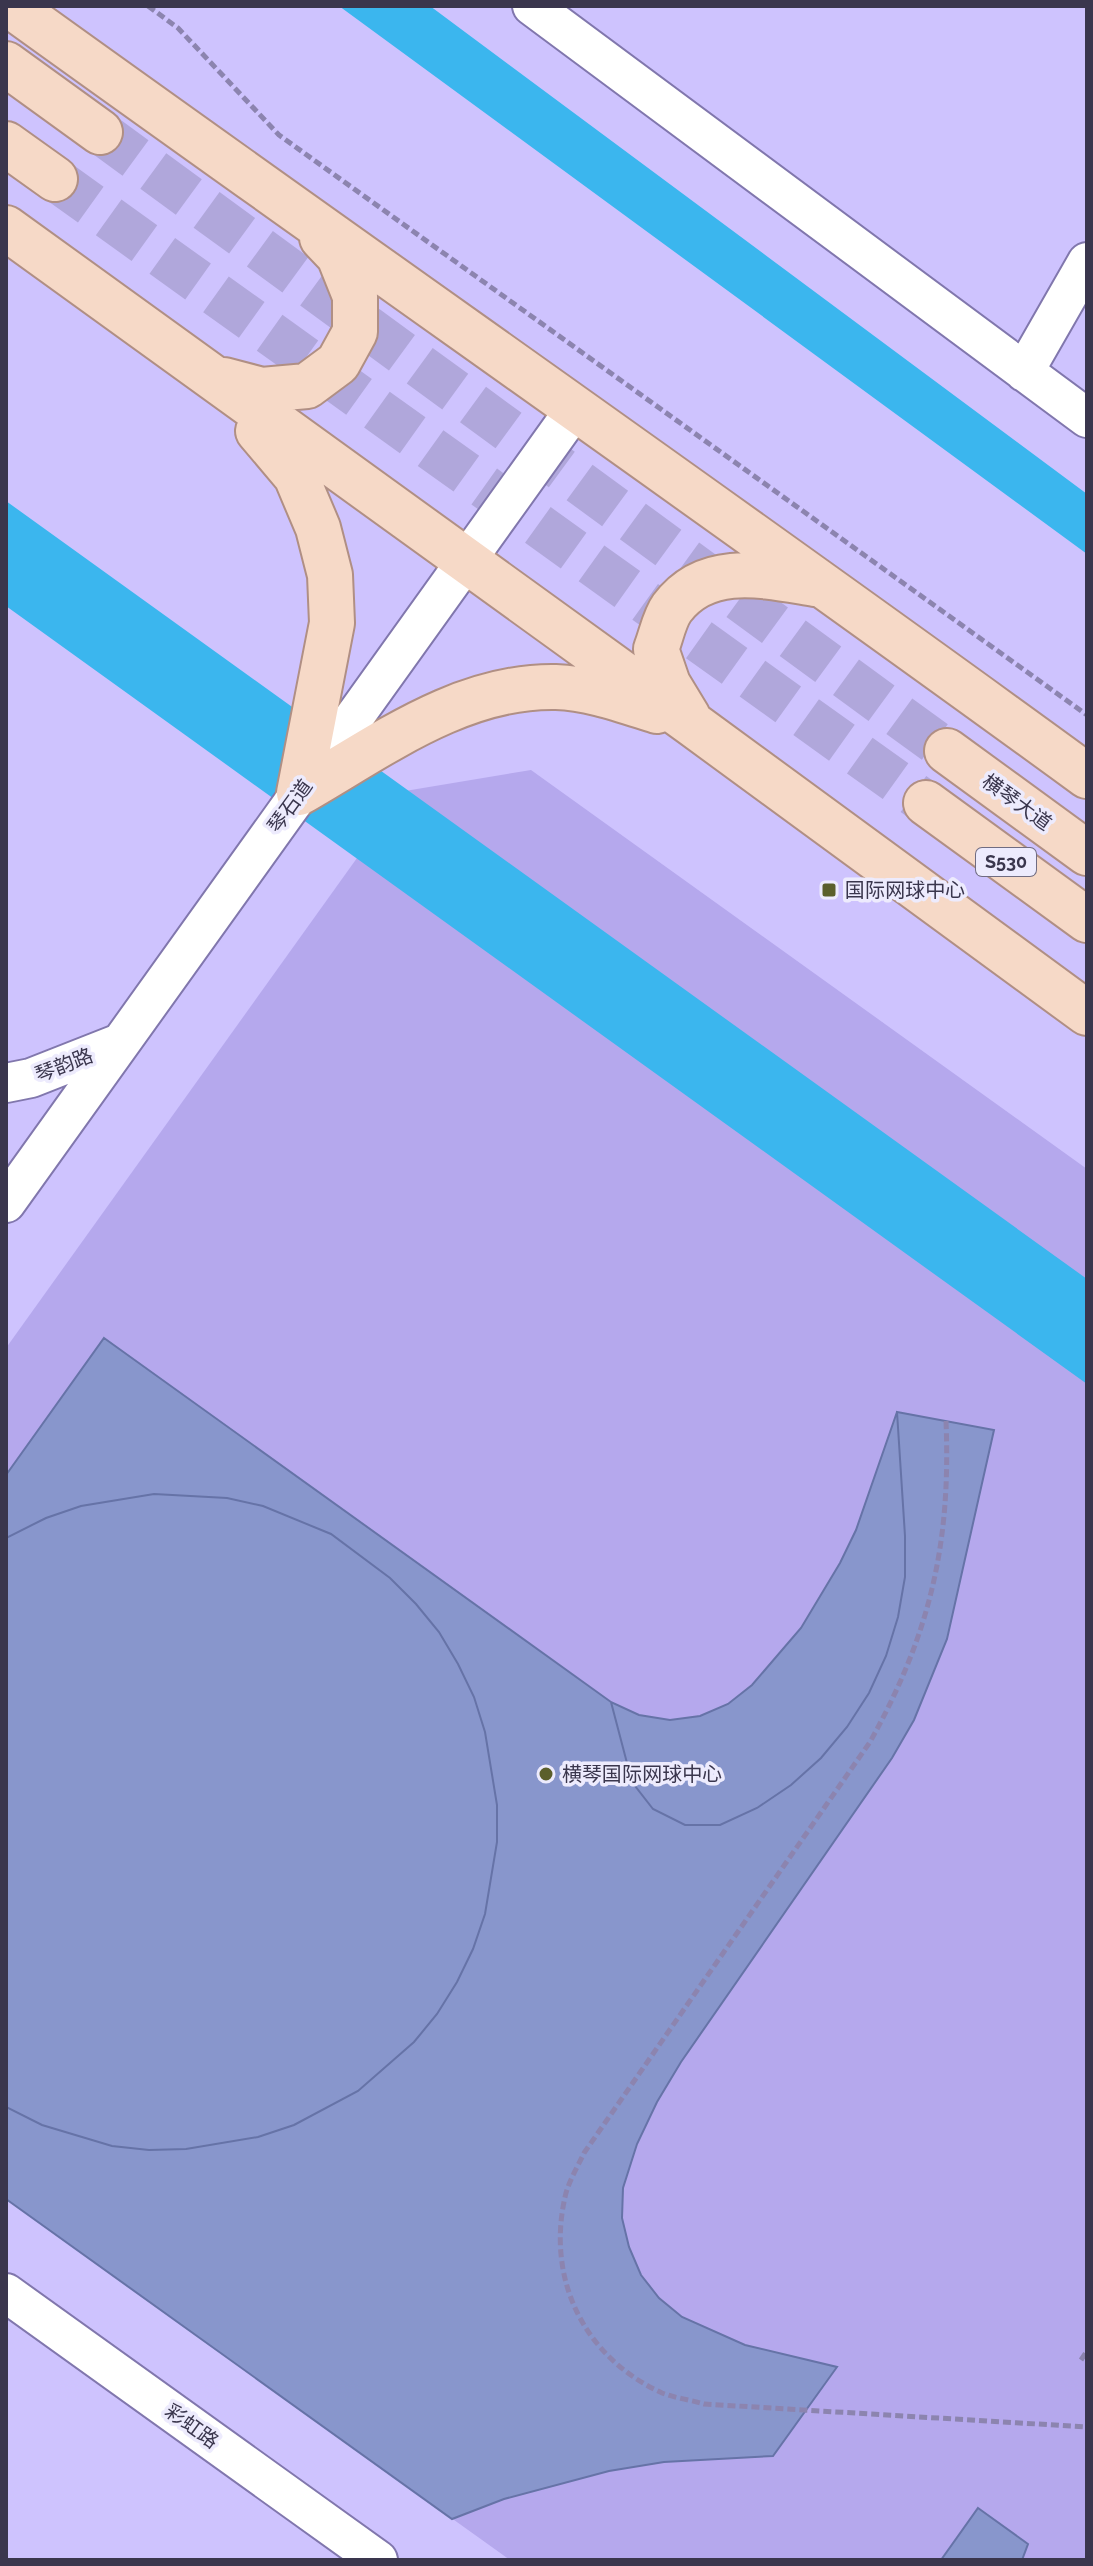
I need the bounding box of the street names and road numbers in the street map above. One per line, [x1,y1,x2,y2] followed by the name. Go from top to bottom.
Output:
[978,769,1056,835] street label: 横琴大道
[263,775,317,837] street label: 琴石道
[976,848,1036,876] road number: S530
[32,1043,96,1087] street label: 琴韵路
[161,2399,223,2453] street label: 彩虹路

